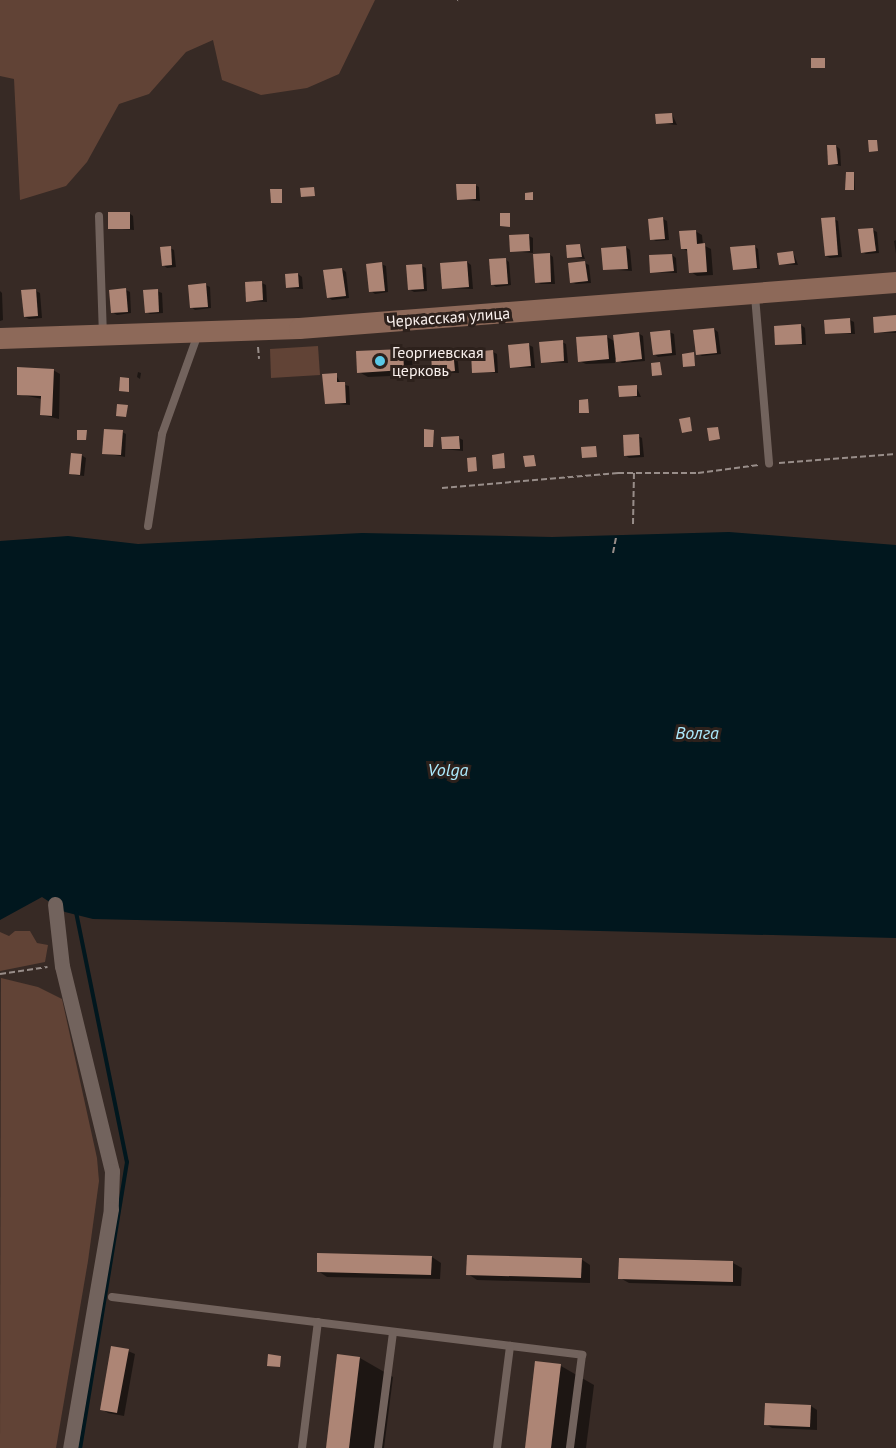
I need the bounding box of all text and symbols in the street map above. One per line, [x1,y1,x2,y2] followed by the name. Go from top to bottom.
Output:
[385,303,511,331] street label: Черкасская улица
[392,342,484,380] place label: Георгиевская церковь
[373,354,387,368] marker: Георгиевская церковь
[675,722,719,744] water label: Волга
[428,759,468,781] water label: Volga

